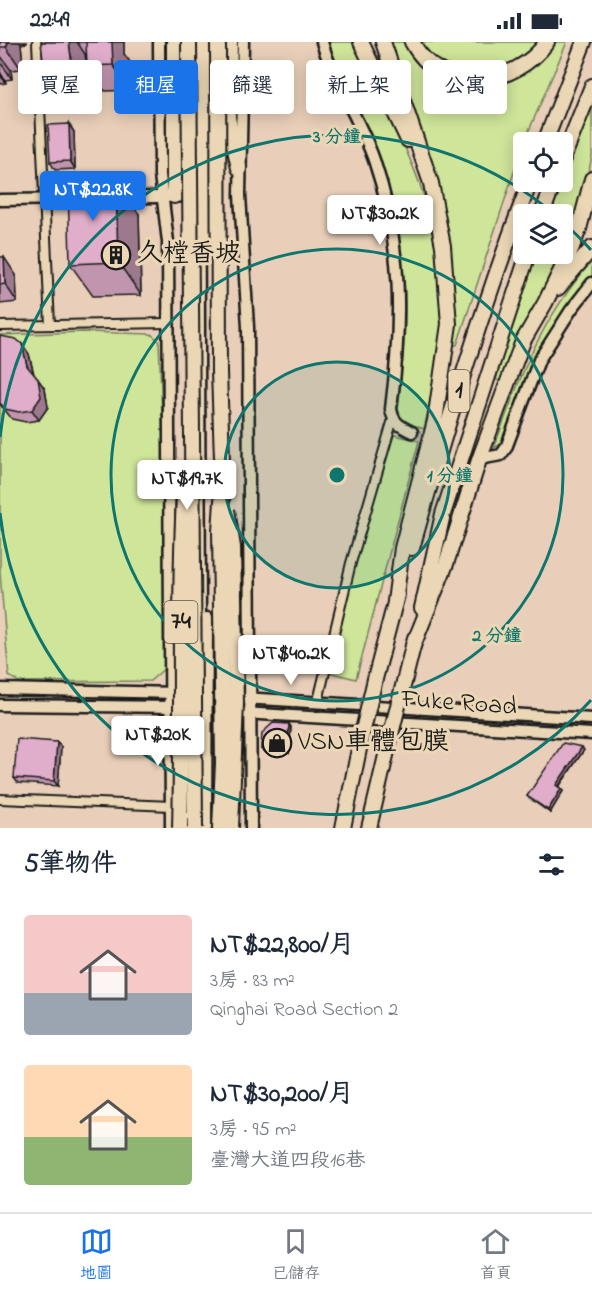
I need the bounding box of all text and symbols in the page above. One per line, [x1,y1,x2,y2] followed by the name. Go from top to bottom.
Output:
[30,5,69,37] text: 22:49
[18,60,102,114] chip: 買屋
[114,60,198,114] chip: 租屋
[210,60,294,114] chip: 篩選
[306,60,411,114] chip: 新上架
[423,60,507,114] chip: 公寓
[312,125,361,151] text: 3 分鐘
[513,132,573,264] map controls
[513,132,573,192] button: locate
[31,171,155,222] pin: NT$22.8K
[54,176,132,205] text: NT$22.8K
[318,195,442,246] pin: NT$30.2K
[341,200,419,229] text: NT$30.2K
[513,204,573,264] button: layers
[137,236,241,274] place label: 久樘香坡
[100,239,132,271] building icon: 久樘香坡
[448,370,470,412] road number: 1
[125,460,249,511] pin: NT$19.7K
[427,464,473,490] text: 1 分鐘
[151,465,223,494] text: NT$19.7K
[327,465,347,485] centre of rings
[164,601,198,643] road number: 74
[471,624,522,650] text: 2 分鐘
[229,635,353,686] pin: NT$40.2K
[252,640,330,669] text: NT$40.2K
[399,681,519,727] street label: Fuke Road
[109,716,207,767] pin: NT$20K
[125,721,191,750] text: NT$20K
[297,724,448,762] place label: VSN車體包膜
[261,727,293,759] shop icon: VSN車體包膜
[24,846,117,884] text: 5筆物件
[535,848,568,881] icon: filters
[210,927,355,965] text: NT$22,800/月
[72,939,144,1011] icon: home
[210,967,295,996] text: 3房 · 83 m²
[210,996,398,1025] text: Qinghai Road Section 2
[210,1076,354,1114] text: NT$30,200/月
[72,1089,144,1161] icon: home
[210,1116,296,1145] text: 3房 · 95 m²
[210,1147,365,1176] text: 臺灣大道四段16巷
[80,1225,113,1286] tab: 地圖
[272,1225,320,1286] tab: 已儲存
[479,1225,512,1286] tab: 首頁

